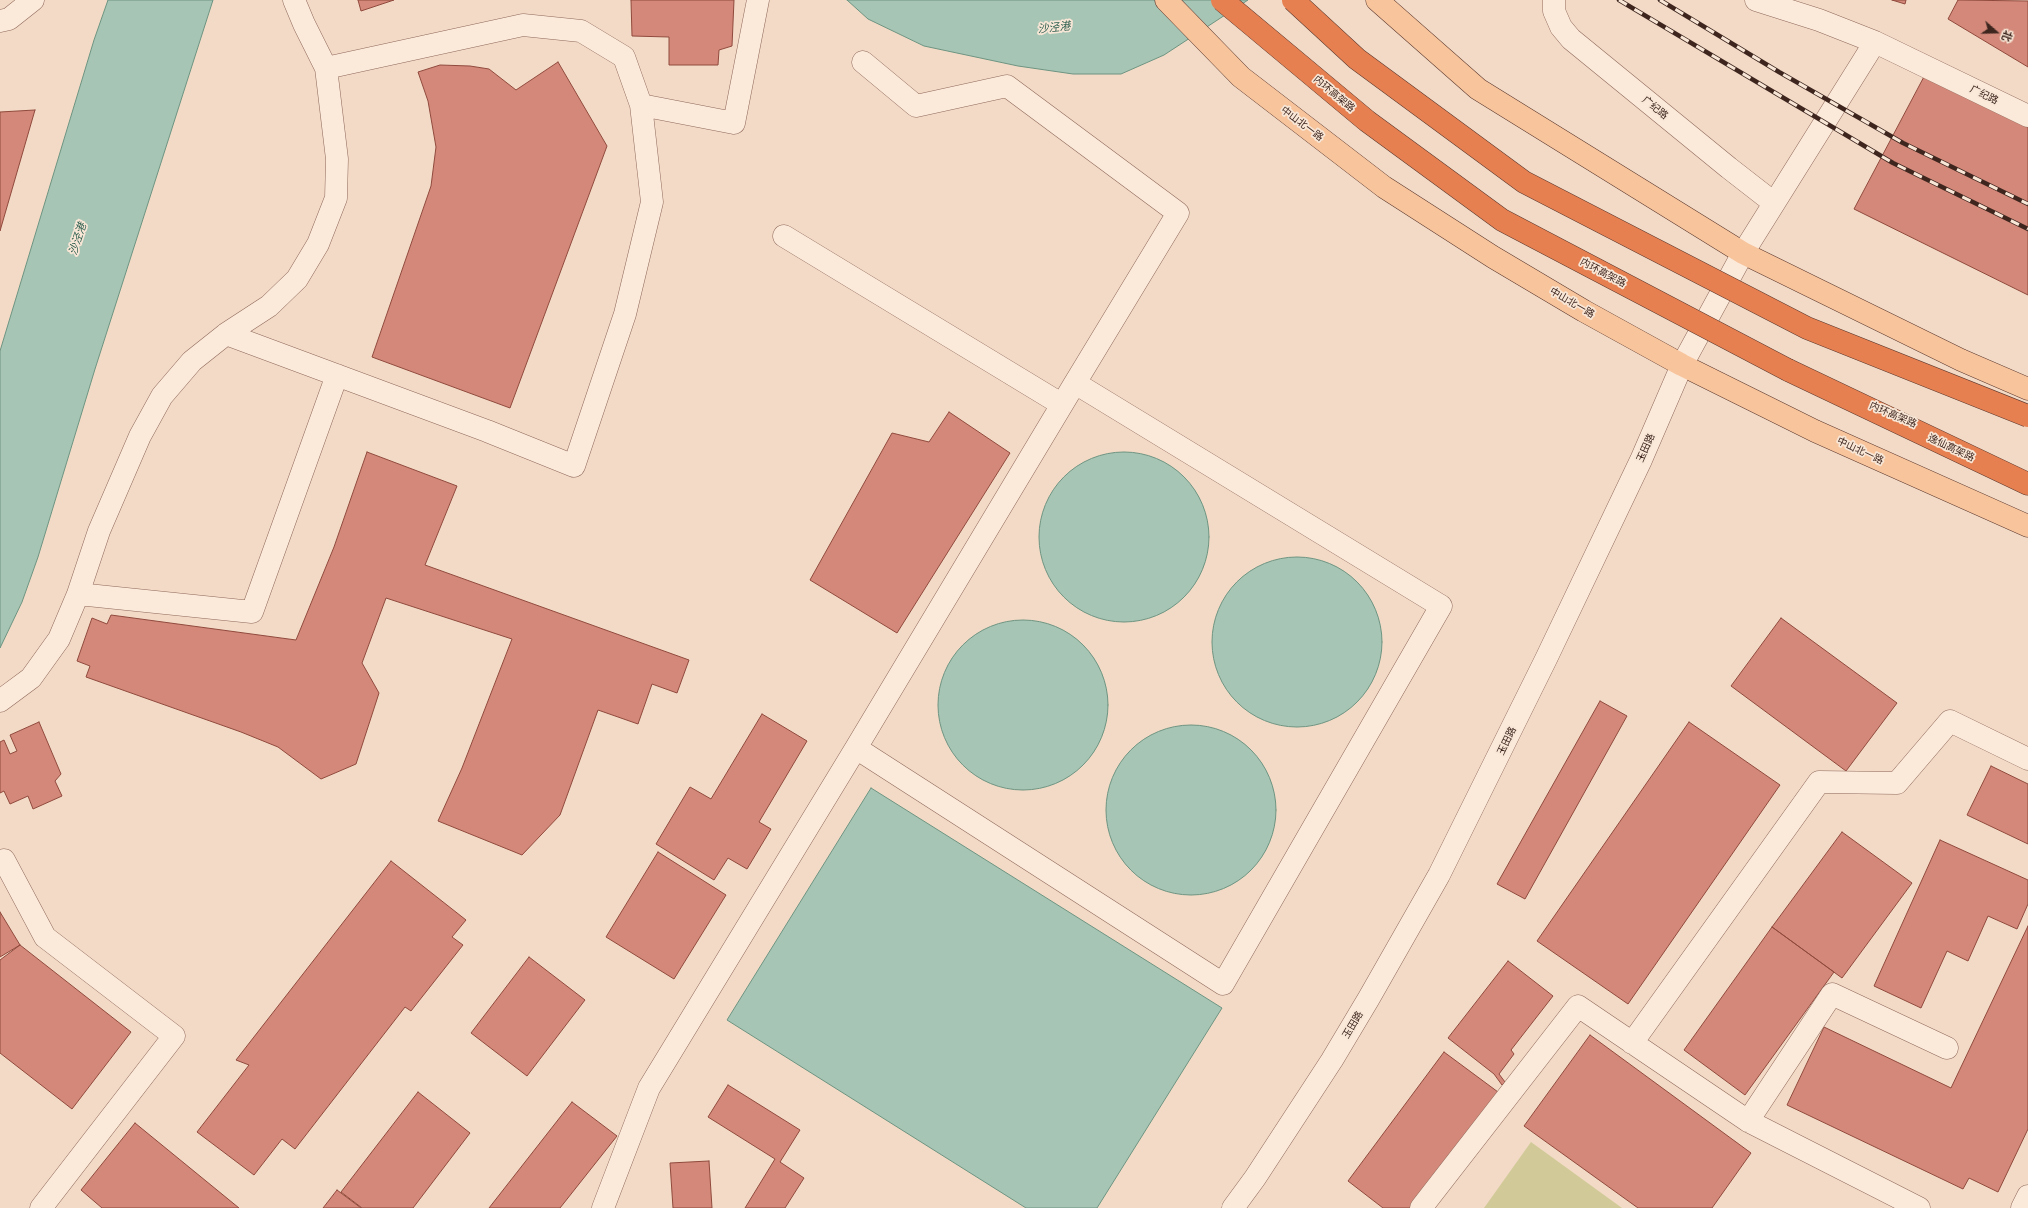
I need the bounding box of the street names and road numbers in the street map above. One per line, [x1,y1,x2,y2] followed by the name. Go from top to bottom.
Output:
[1311,73,1357,115] street label: 内环高架路
[1968,83,2000,107] street label: 广纪路
[1640,94,1670,122] street label: 广纪路
[1278,104,1326,144] street label: 中山北一路
[1578,256,1628,290] street label: 内环高架路
[1547,285,1597,321] street label: 中山北一路
[1868,400,1918,430] street label: 内环高架路
[1634,432,1658,464] street label: 玉田路
[1926,432,1976,464] street label: 逸仙高架路
[1835,435,1885,467] street label: 中山北一路
[1495,725,1519,757] street label: 玉田路
[1340,1009,1366,1041] street label: 玉田路

